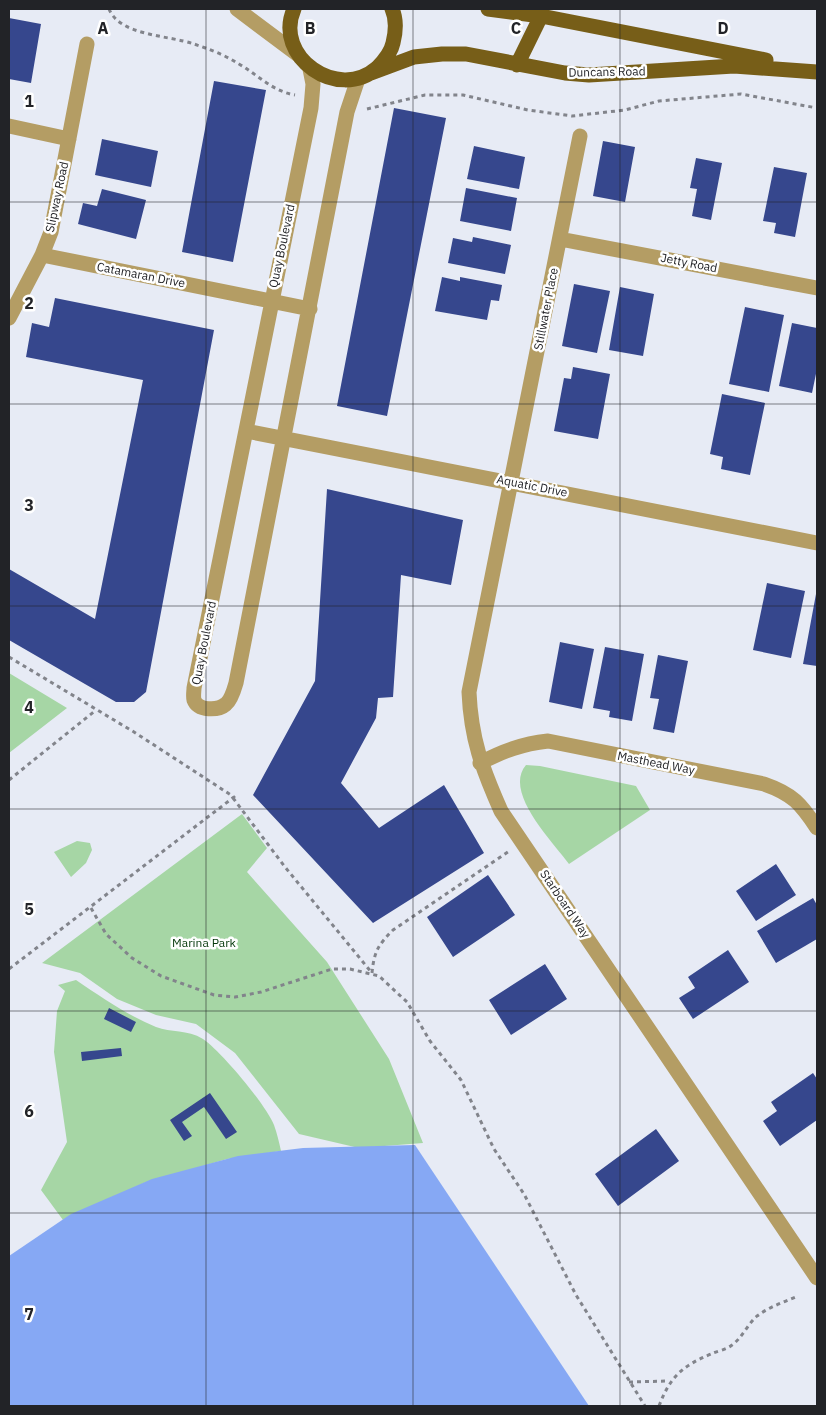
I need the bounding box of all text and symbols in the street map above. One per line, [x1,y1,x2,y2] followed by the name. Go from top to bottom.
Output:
[98,18,109,38] text: A
[305,18,316,38] text: B
[511,18,521,38] text: C
[717,18,729,38] text: D
[568,63,646,80] street label: Duncans Road
[24,91,34,111] text: 1
[42,160,71,234] street label: Slipway Road
[265,203,298,289] street label: Quay Boulevard
[659,250,719,275] street label: Jetty Road
[96,259,187,290] street label: Catamaran Drive
[530,266,561,351] street label: Stillwater Place
[24,293,34,313] text: 2
[495,471,569,500] street label: Aquatic Drive
[24,495,34,515] text: 3
[188,600,219,686] street label: Quay Boulevard
[24,697,34,717] text: 4
[616,748,696,777] street label: Masthead Way
[537,867,594,941] street label: Starboard Way
[24,899,34,919] text: 5
[172,935,237,950] park label: Marina Park
[24,1101,34,1121] text: 6
[24,1304,34,1324] text: 7

